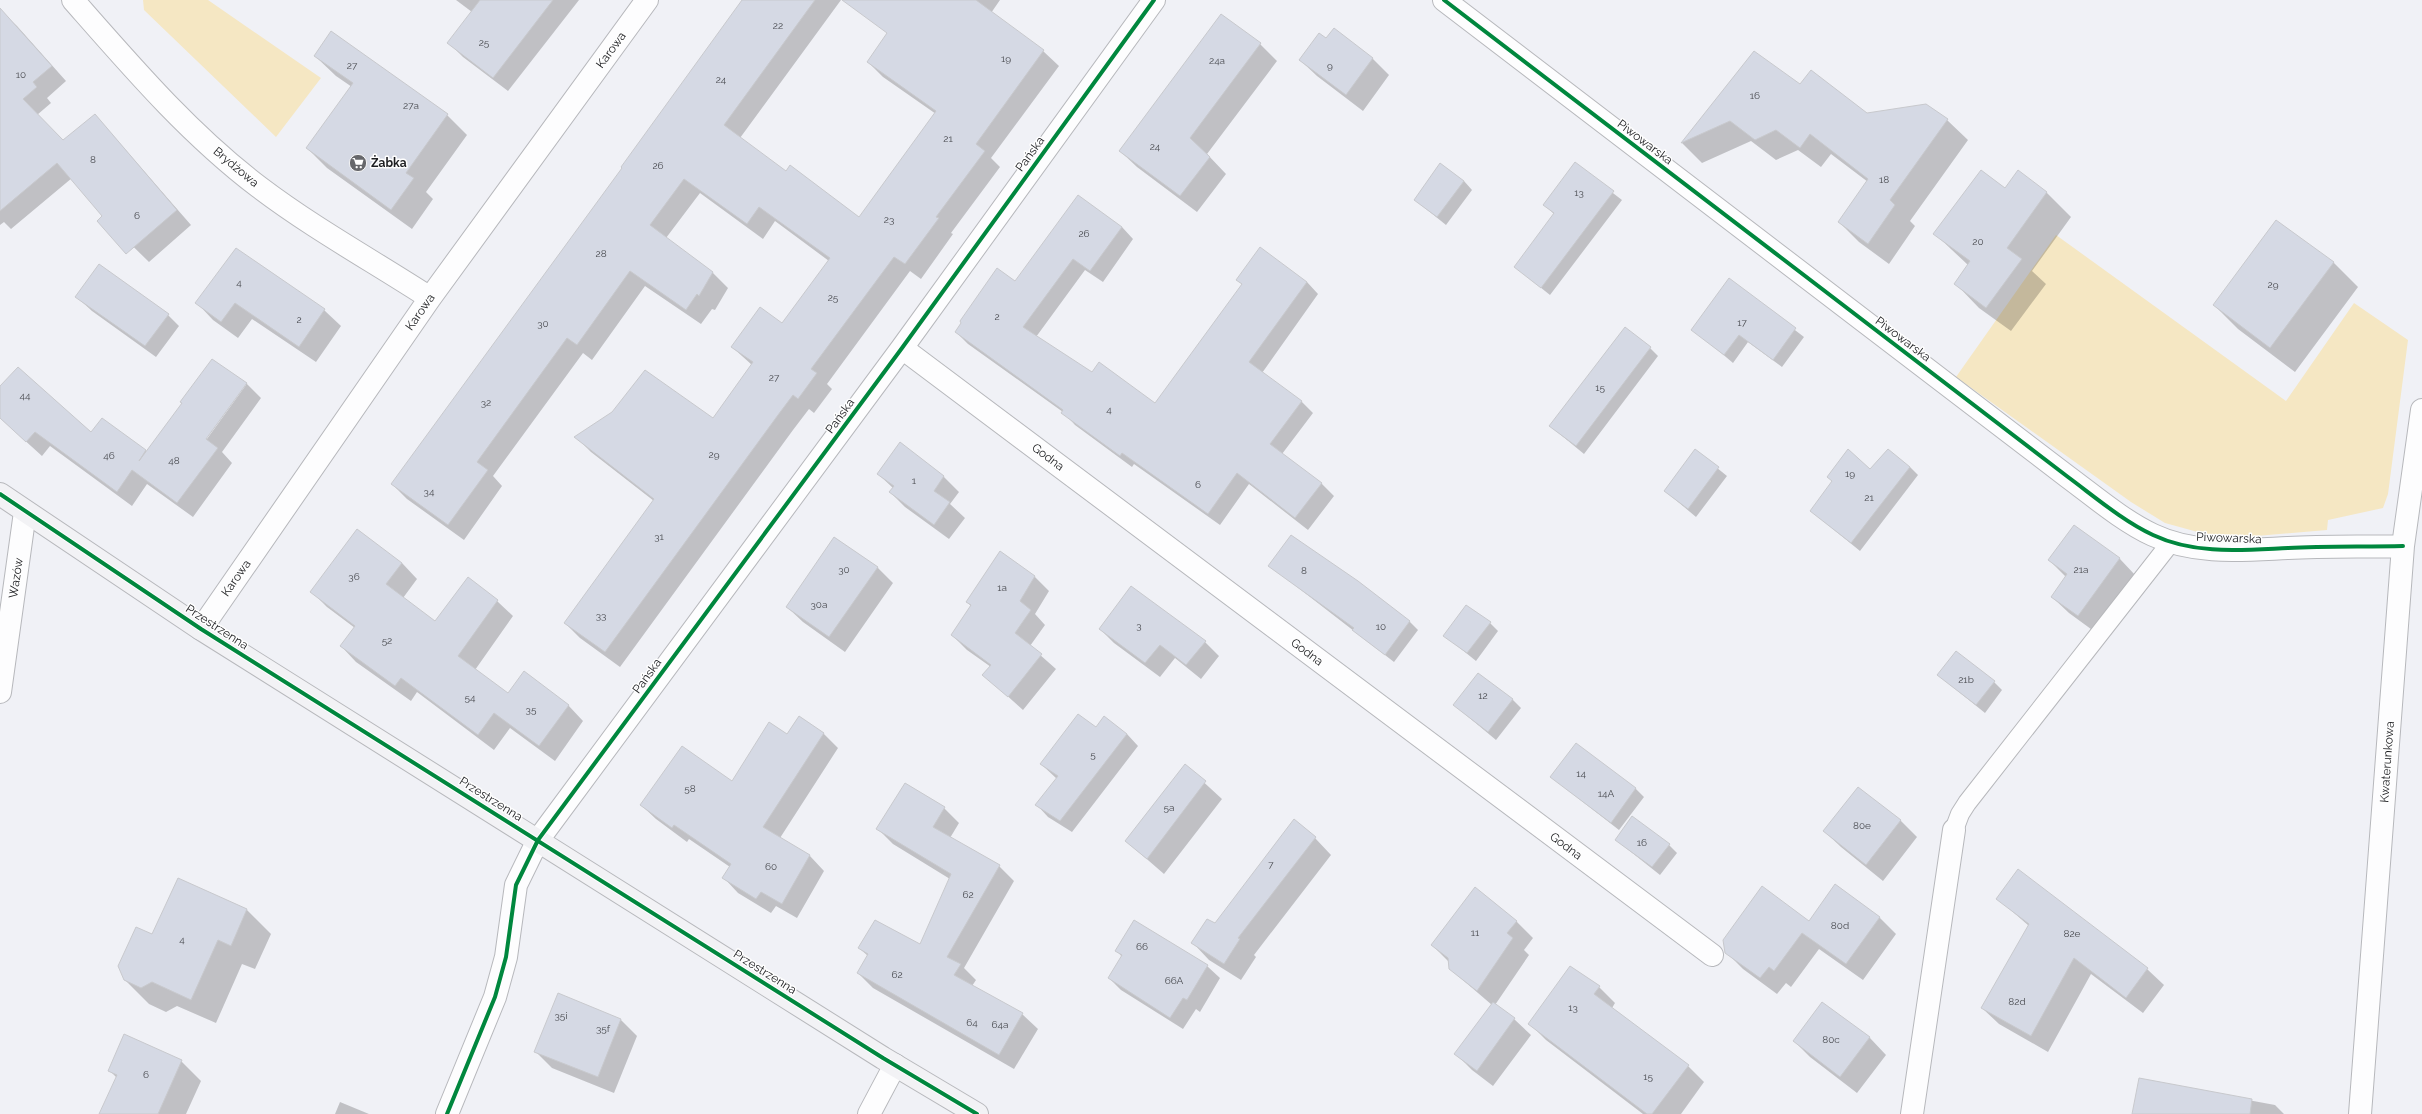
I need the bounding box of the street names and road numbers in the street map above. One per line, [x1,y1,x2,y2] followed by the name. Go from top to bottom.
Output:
[593,29,629,71] street label: Karowa
[1615,117,1675,167] street label: Piwowarska
[1013,134,1047,174] street label: Pańska
[211,144,261,190] street label: Brydżowa
[402,291,438,333] street label: Karowa
[1873,314,1933,364] street label: Piwowarska
[823,396,857,436] street label: Pańska
[1029,440,1067,474] street label: Godna
[2196,530,2262,546] street label: Piwowarska
[6,557,26,599] street label: Wazów
[218,557,254,599] street label: Karowa
[183,602,251,652] street label: Przestrzenna
[1288,635,1326,669] street label: Godna
[630,656,664,696] street label: Pańska
[2377,721,2397,803] street label: Kwaterunkowa
[457,774,525,824] street label: Przestrzenna
[1547,829,1585,863] street label: Godna
[731,947,799,997] street label: Przestrzenna

